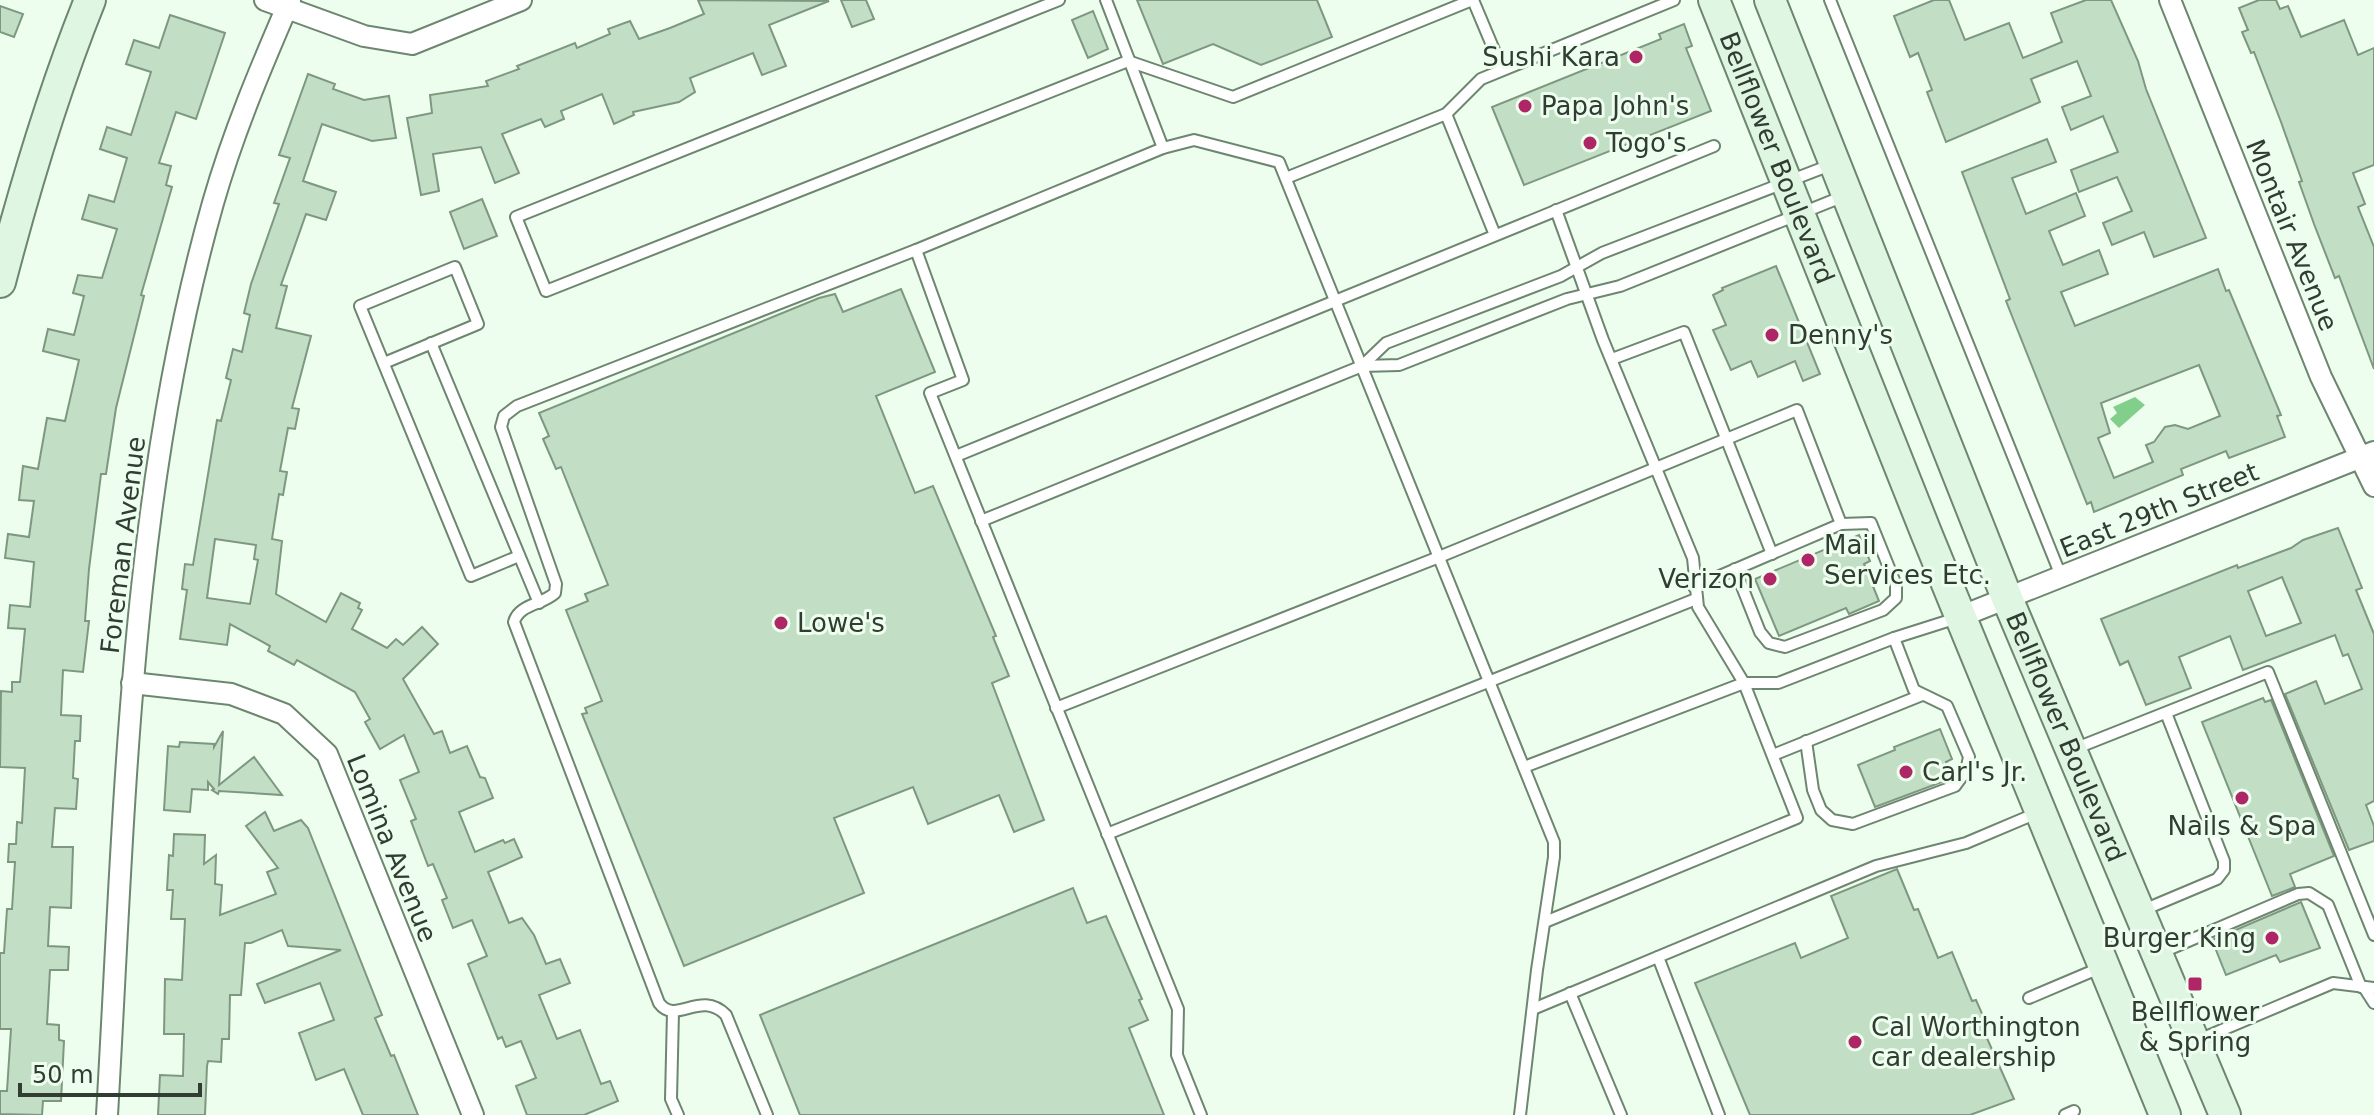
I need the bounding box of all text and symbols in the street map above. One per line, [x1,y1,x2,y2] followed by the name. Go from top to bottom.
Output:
[1713,28,1840,288] street label: Bellflower Boulevard
[1482,42,1620,72] place label: Sushi Kara
[1627,48,1645,66] marker: Sushi Kara
[1541,91,1689,121] place label: Papa John's
[1516,97,1534,115] marker: Papa John's
[1605,128,1686,158] place label: Togo's
[1581,134,1599,152] marker: Togo's
[2240,135,2344,335] street label: Montair Avenue
[1788,320,1893,350] place label: Denny's
[1763,326,1781,344] marker: Denny's
[95,435,151,655] street label: Foreman Avenue
[2055,456,2263,564] street label: East 29th Street
[1824,530,1991,590] place label: Mail Services Etc.
[1799,551,1817,569] marker: Mail Services Etc.
[1658,564,1754,594] place label: Verizon
[1761,570,1779,588] marker: Verizon
[2000,607,2132,866] street label: Bellflower Boulevard
[797,608,885,638] place label: Lowe's
[772,614,790,632] marker: Lowe's
[341,750,443,946] street label: Lomina Avenue
[1922,757,2027,787] place label: Carl's Jr.
[1897,763,1915,781] marker: Carl's Jr.
[2233,789,2251,807] marker: Nails & Spa
[2167,811,2317,841] place label: Nails & Spa
[2103,923,2256,953] place label: Burger King
[2263,929,2281,947] marker: Burger King
[2186,975,2204,993] marker: Bellflower & Spring
[2131,997,2260,1057] place label: Bellflower & Spring
[1871,1012,2081,1072] place label: Cal Worthington car dealership
[1846,1033,1864,1051] marker: Cal Worthington car dealership
[20,1047,200,1097] scale bar
[32,1061,94,1089] text: 50 m

